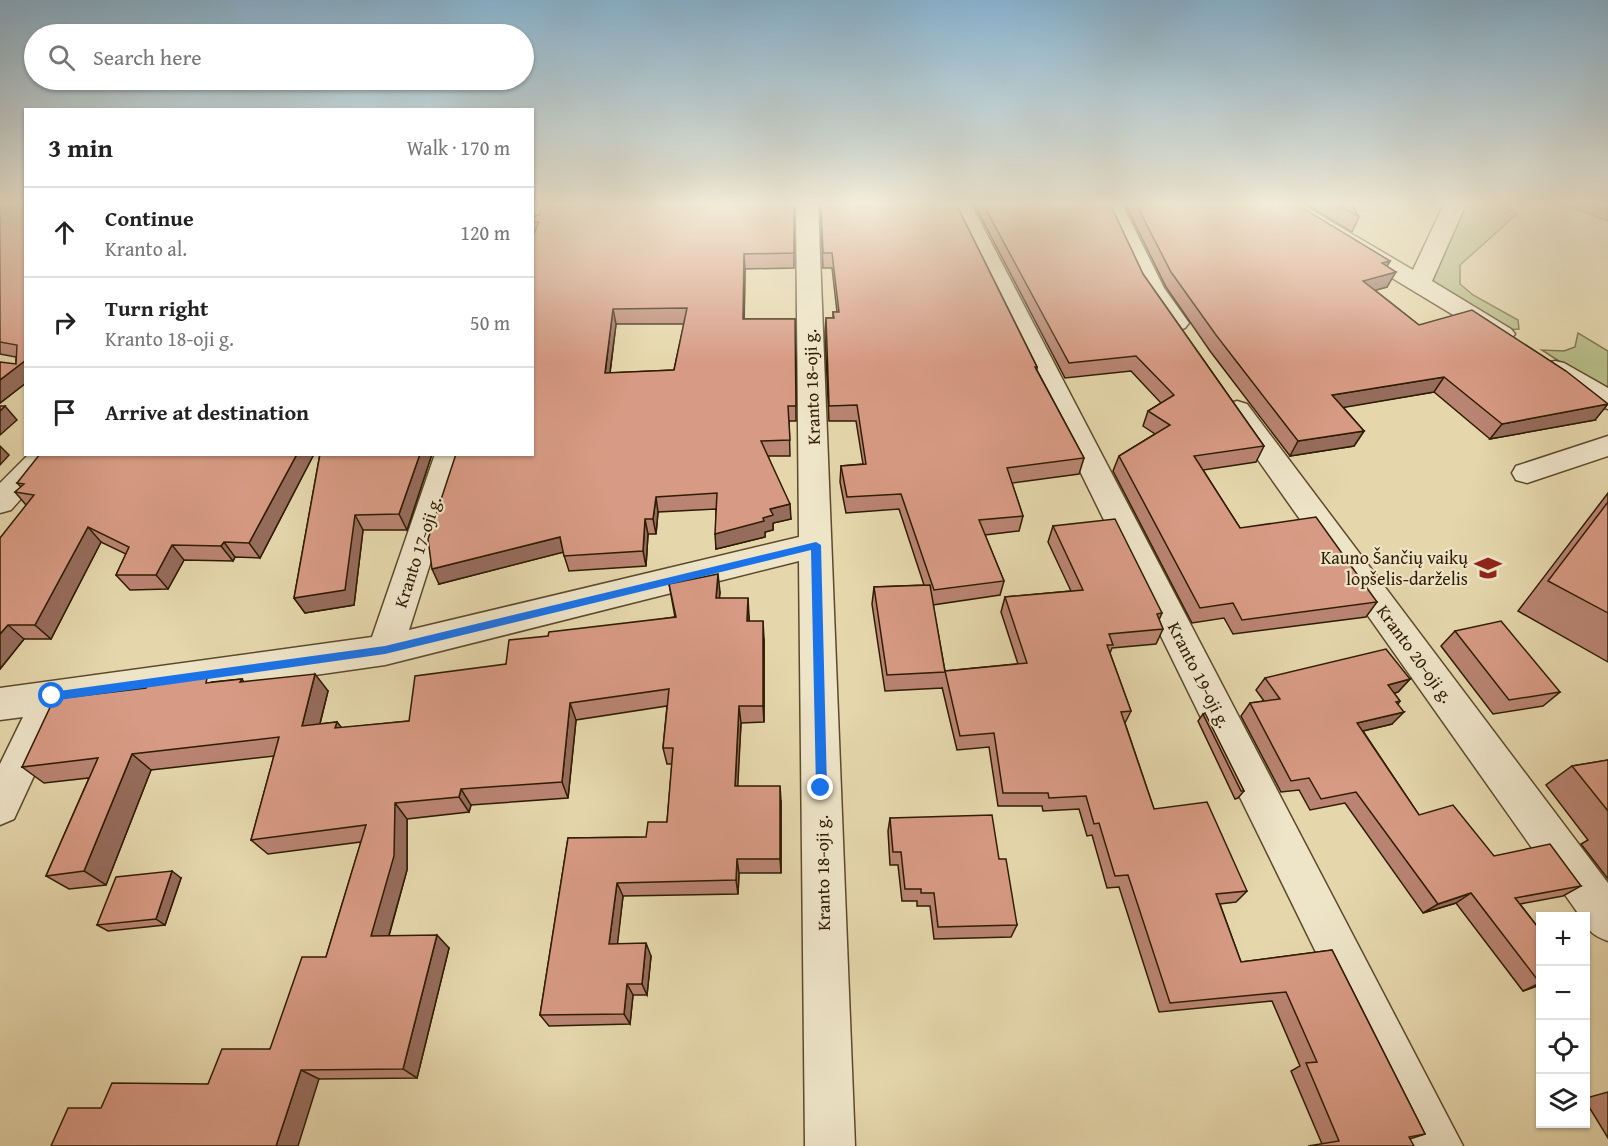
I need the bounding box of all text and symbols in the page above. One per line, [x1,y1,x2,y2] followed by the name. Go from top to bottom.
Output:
[24,24,534,90] search box
[45,41,78,74] icon: search
[93,41,202,73] text: Search here
[48,128,113,167] text: 3 min
[407,133,510,162] text: Walk · 170 m
[105,202,194,234] text: Continue
[48,216,81,249] icon: ahead
[460,218,510,247] text: 120 m
[105,234,187,263] text: Kranto al.
[105,292,208,324] text: Turn right
[48,306,81,339] icon: right
[470,308,510,337] text: 50 m
[105,324,234,353] text: Kranto 18-oji g.
[796,329,827,445] street label: Kranto 18-oji g.
[48,396,81,429] icon: arrive
[105,396,309,428] text: Arrive at destination
[387,493,448,611] street label: Kranto 17-oji g.
[1321,544,1468,592] place label: Kauno Šančių vaikų lopšelis-darželis
[1473,553,1503,583] school or university icon: Kauno Šančių vaikų lopšelis-darželis
[1370,599,1460,709] street label: Kranto 20-oji g.
[1161,617,1238,733] street label: Kranto 19-oji g.
[38,682,64,708] route start
[807,774,833,800] route end
[808,815,837,931] street label: Kranto 18-oji g.
[1536,912,1590,1128] map controls
[1536,912,1590,966] button: +
[1536,966,1590,1020] button: −
[1536,1020,1590,1074] button: locate
[1536,1074,1590,1128] button: layers

